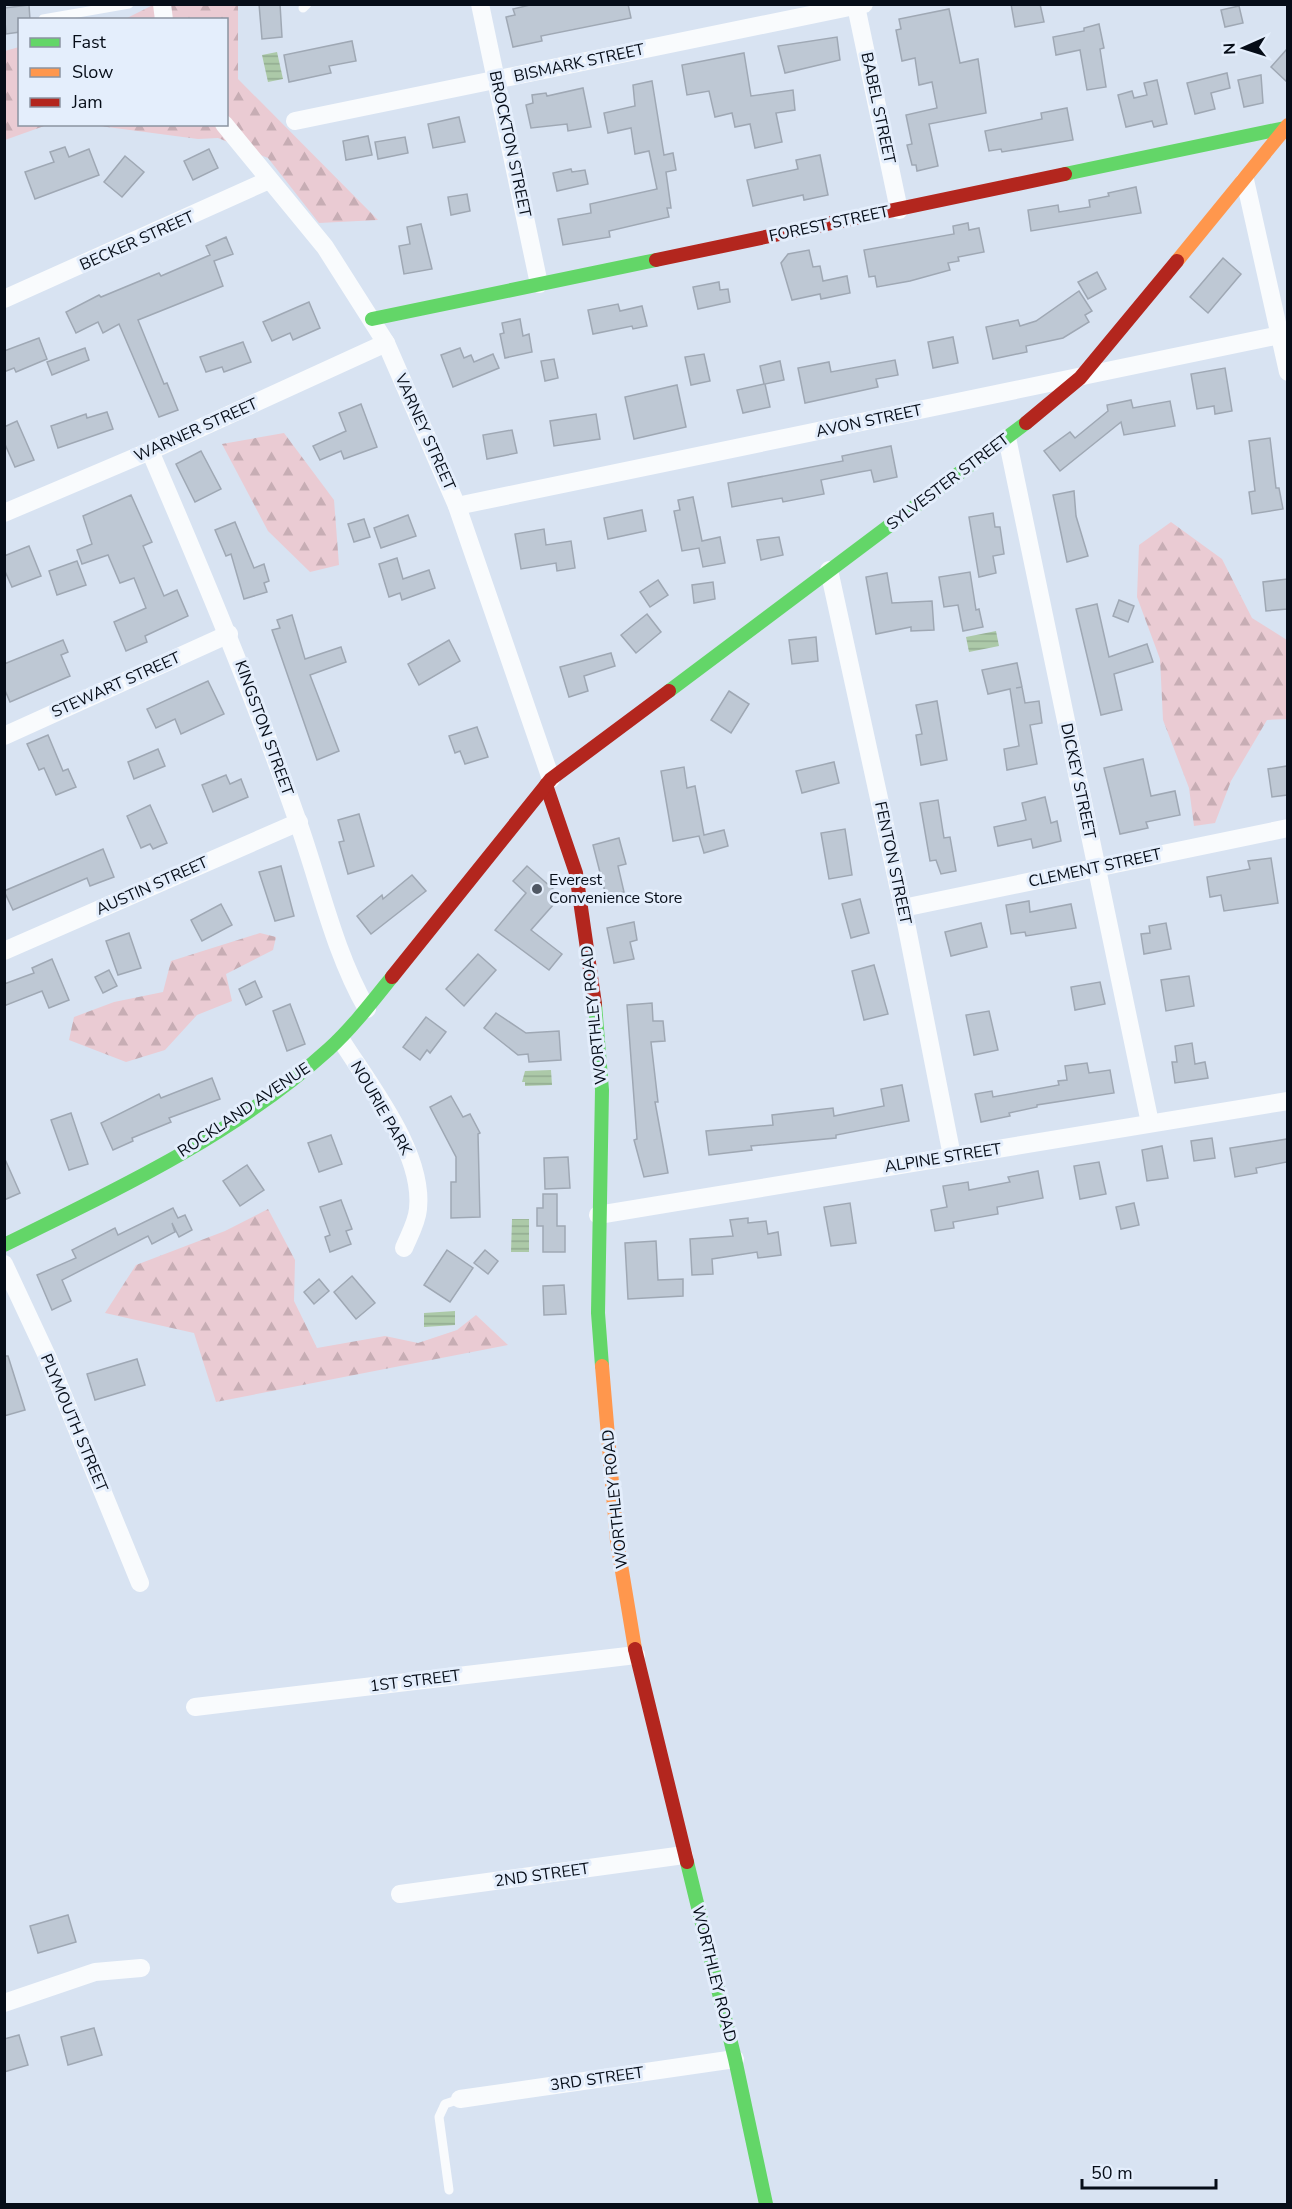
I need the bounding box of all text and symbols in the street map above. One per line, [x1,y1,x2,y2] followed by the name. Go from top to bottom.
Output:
[18,18,228,126] legend
[1214,18,1274,78] north arrow
[72,30,107,54] text: Fast
[512,38,647,88] street label: BISMARK STREET
[1219,42,1241,55] text: N
[855,50,901,166] street label: BABEL STREET
[72,60,113,84] text: Slow
[484,69,536,220] street label: BROCKTON STREET
[71,90,103,114] text: Jam
[767,200,891,247] street label: FOREST STREET
[76,206,198,276] street label: BECKER STREET
[389,369,461,494] street label: VARNEY STREET
[131,393,262,467] street label: WARNER STREET
[814,399,924,443] street label: AVON STREET
[882,428,1014,535] street label: SYLVESTER STREET
[48,647,184,723] street label: STEWART STREET
[229,657,299,799] street label: KINGSTON STREET
[1055,721,1101,841] street label: DICKEY STREET
[869,800,917,927] street label: FENTON STREET
[1026,843,1164,893] street label: CLEMENT STREET
[92,851,212,921] street label: AUSTIN STREET
[549,869,682,909] place label: Everest Convenience Store
[530,882,544,896] marker: Everest Convenience Store
[576,944,612,1086] street label: WORTHLEY ROAD
[173,1057,315,1163] street label: ROCKLAND AVENUE
[345,1057,417,1160] street label: NOURIE PARK
[883,1138,1003,1178] street label: ALPINE STREET
[35,1350,113,1496] street label: PLYMOUTH STREET
[597,1428,633,1570] street label: WORTHLEY ROAD
[369,1664,462,1697] street label: 1ST STREET
[493,1857,591,1893] street label: 2ND STREET
[686,1904,742,2044] street label: WORTHLEY ROAD
[549,2061,646,2096] street label: 3RD STREET
[1082,2152,1216,2190] scale bar
[1091,2161,1133,2185] text: 50 m

